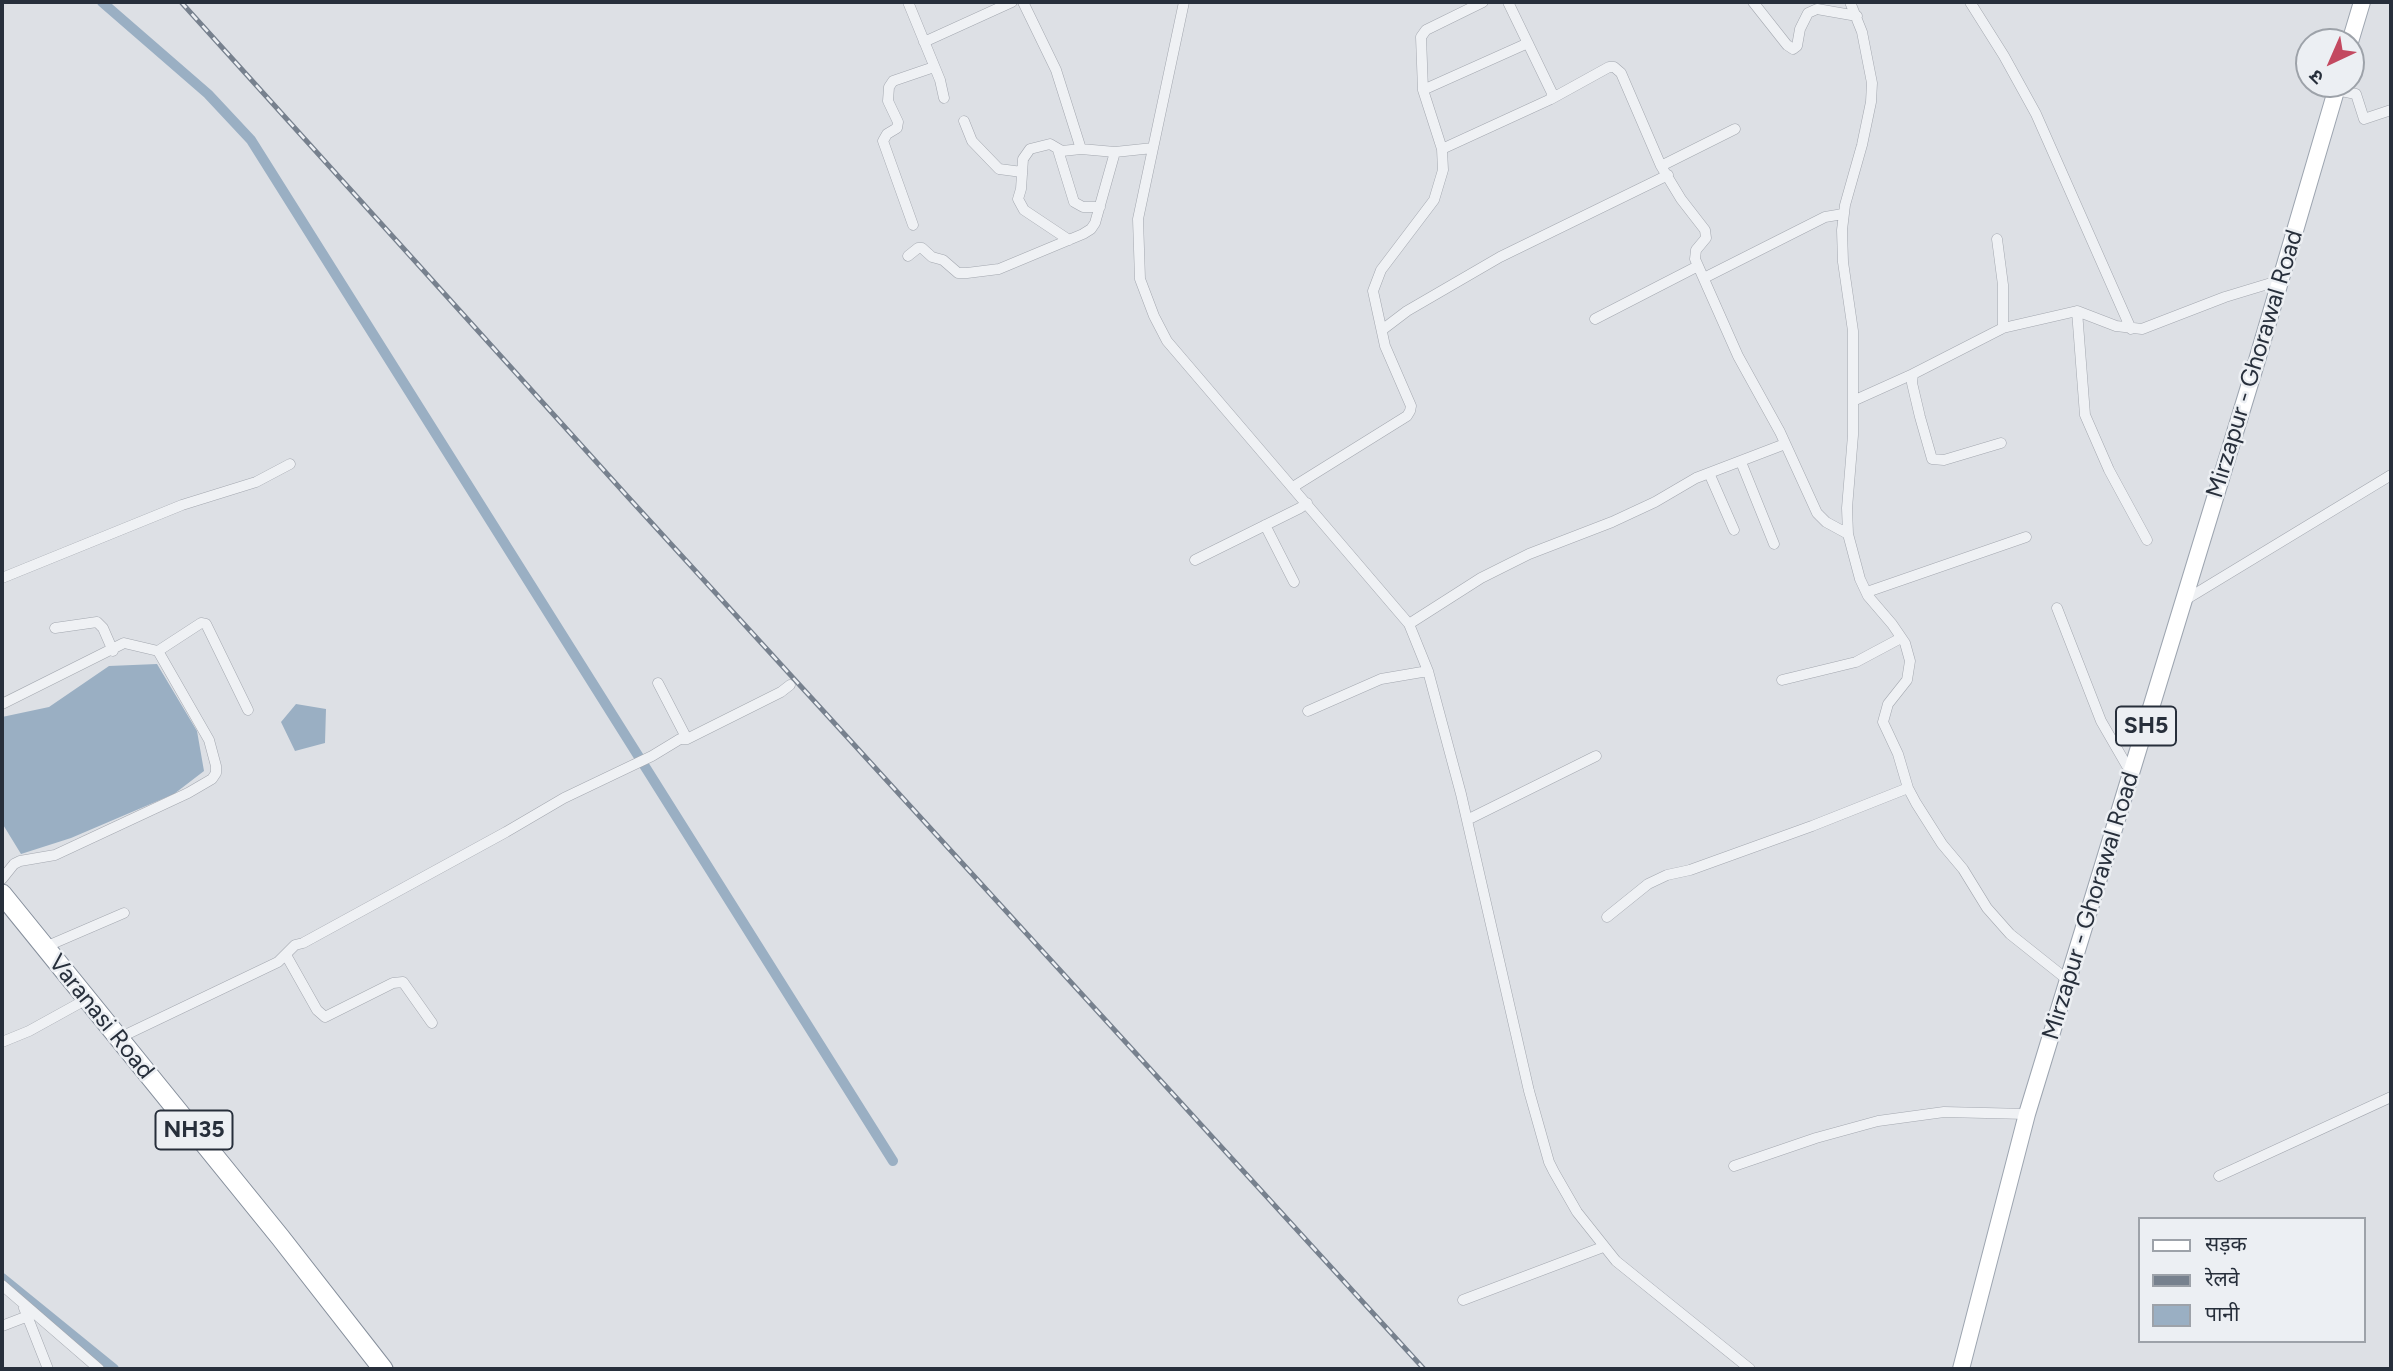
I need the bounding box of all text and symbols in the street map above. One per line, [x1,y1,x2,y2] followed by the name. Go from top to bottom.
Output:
[2295,28,2365,98] north arrow
[2304,65,2328,89] text: उ
[2201,227,2309,501] street label: Mirzapur - Ghorawal Road
[2116,706,2176,746] road number: SH5
[2037,769,2145,1043] street label: Mirzapur - Ghorawal Road
[42,949,160,1085] street label: Varanasi Road
[156,1110,232,1149] road number: NH35
[2138,1217,2365,1343] legend
[2205,1231,2247,1256] text: सड़क
[2205,1266,2240,1291] text: रेलवे
[2205,1301,2239,1326] text: पानी

